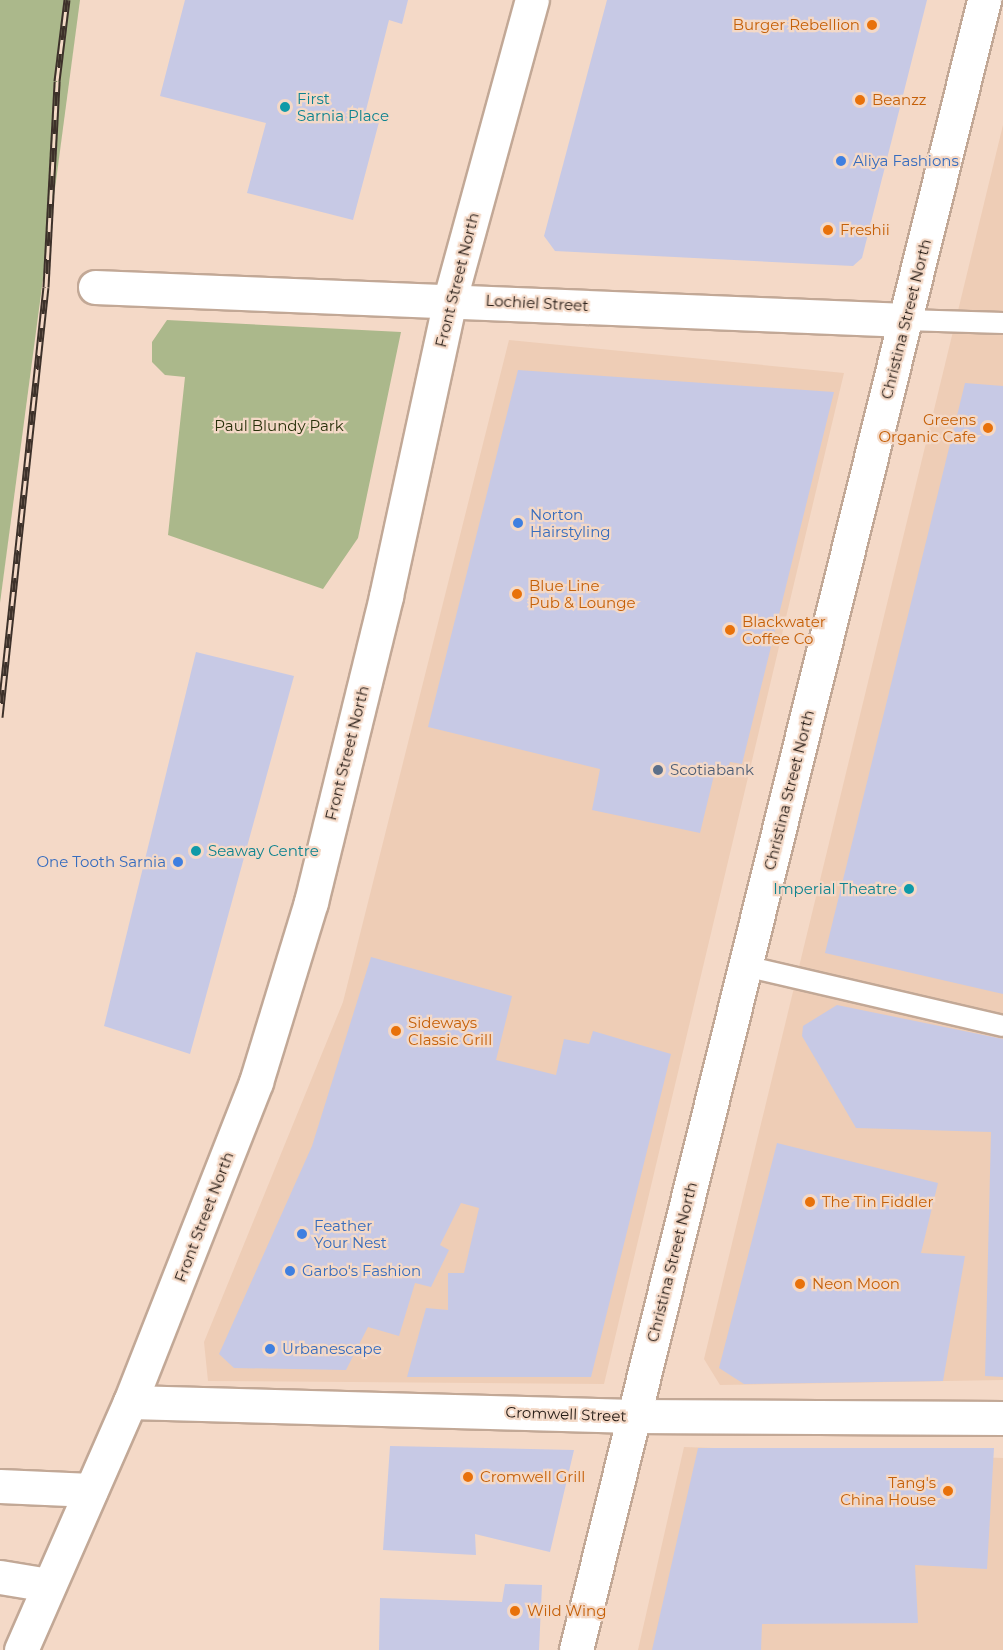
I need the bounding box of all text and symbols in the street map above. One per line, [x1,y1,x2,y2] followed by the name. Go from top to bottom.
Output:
[733,16,860,34] place label: Burger Rebellion
[865,18,879,32] marker: Burger Rebellion
[297,89,389,124] place label: First Sarnia Place
[872,91,926,109] place label: Beanzz
[853,93,867,107] marker: Beanzz
[278,100,292,114] marker: First Sarnia Place
[853,152,959,170] place label: Aliya Fashions
[834,154,848,168] marker: Aliya Fashions
[432,211,482,349] street label: Front Street North
[840,221,890,239] place label: Freshii
[821,223,835,237] marker: Freshii
[877,237,935,401] street label: Christina Street North
[485,291,589,315] street label: Lochiel Street
[879,410,976,445] place label: Greens Organic Cafe
[214,417,344,435] park label: Paul Blundy Park
[981,421,995,435] marker: Greens Organic Cafe
[530,505,611,540] place label: Norton Hairstyling
[511,516,525,530] marker: Norton Hairstyling
[529,576,636,611] place label: Blue Line Pub & Lounge
[510,587,524,601] marker: Blue Line Pub & Lounge
[742,612,826,647] place label: Blackwater Coffee Co
[723,623,737,637] marker: Blackwater Coffee Co
[322,684,372,822] street label: Front Street North
[760,708,818,872] street label: Christina Street North
[670,761,754,779] place label: Scotiabank
[651,763,665,777] marker: Scotiabank
[208,842,319,860] place label: Seaway Centre
[189,844,203,858] marker: Seaway Centre
[37,853,166,871] place label: One Tooth Sarnia
[171,855,185,869] marker: One Tooth Sarnia
[773,880,897,898] place label: Imperial Theatre
[902,882,916,896] marker: Imperial Theatre
[408,1013,492,1048] place label: Sideways Classic Grill
[389,1024,403,1038] marker: Sideways Classic Grill
[171,1149,237,1285] street label: Front Street North
[643,1180,701,1344] street label: Christina Street North
[822,1193,933,1211] place label: The Tin Fiddler
[803,1195,817,1209] marker: The Tin Fiddler
[314,1216,387,1251] place label: Feather Your Nest
[295,1227,309,1241] marker: Feather Your Nest
[302,1262,421,1280] place label: Garbo's Fashion
[283,1264,297,1278] marker: Garbo's Fashion
[812,1275,900,1293] place label: Neon Moon
[793,1277,807,1291] marker: Neon Moon
[282,1340,382,1358] place label: Urbanescape
[263,1342,277,1356] marker: Urbanescape
[505,1403,627,1425] street label: Cromwell Street
[480,1468,585,1486] place label: Cromwell Grill
[461,1470,475,1484] marker: Cromwell Grill
[840,1473,936,1508] place label: Tang's China House
[941,1484,955,1498] marker: Tang's China House
[527,1602,606,1620] place label: Wild Wing
[508,1604,522,1618] marker: Wild Wing

